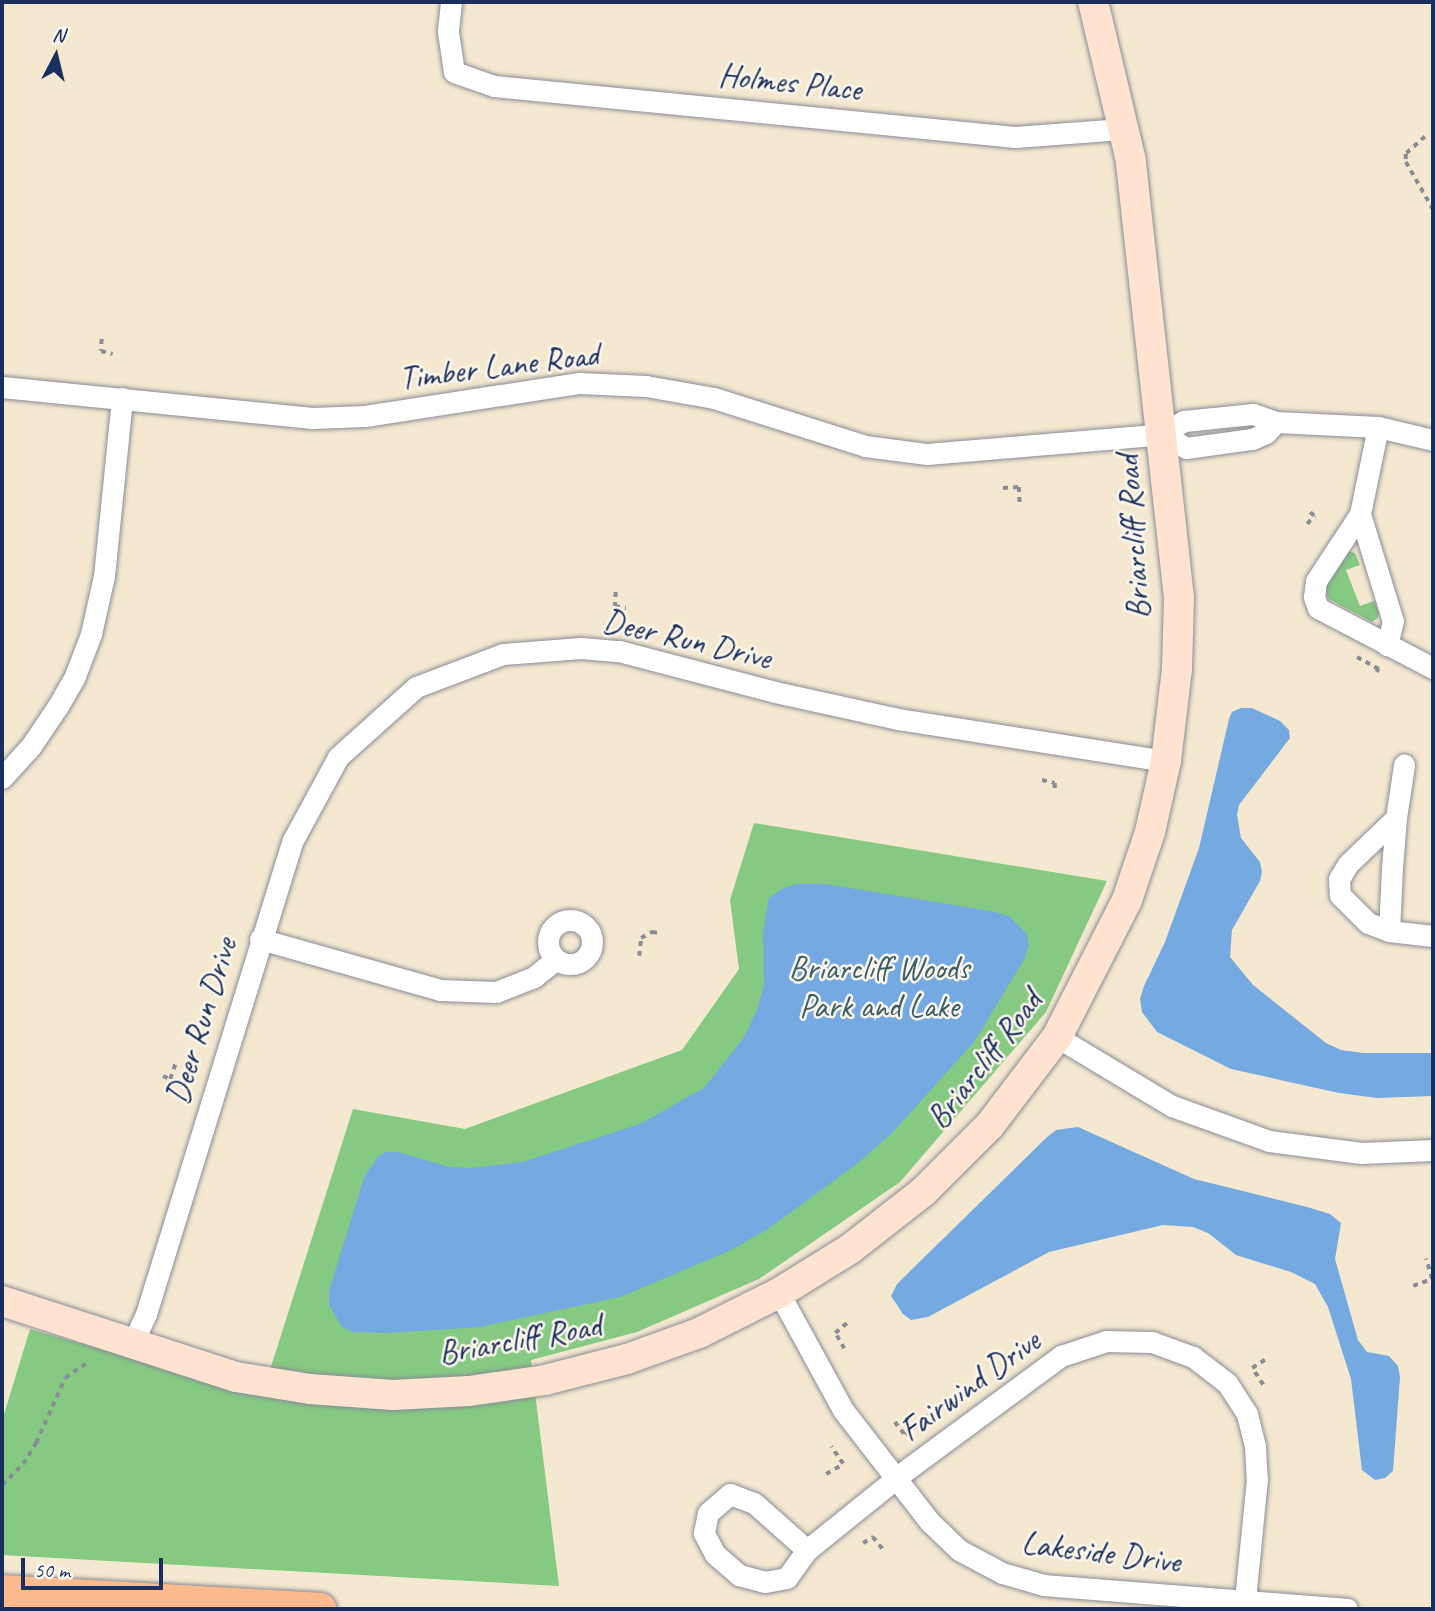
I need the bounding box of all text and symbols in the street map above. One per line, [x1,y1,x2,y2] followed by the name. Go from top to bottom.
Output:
[21,21,91,91] north arrow
[51,23,66,48] text: N
[716,56,864,110] street label: Holmes Place
[396,335,602,399] street label: Timber Lane Road
[1109,454,1159,620] street label: Briarcliff Road
[599,601,775,679] street label: Deer Run Drive
[158,933,246,1109] street label: Deer Run Drive
[789,949,969,1027] park label: Briarcliff Woods Park and Lake
[919,983,1051,1137] street label: Briarcliff Road
[436,1306,604,1374] street label: Briarcliff Road
[892,1322,1048,1450] street label: Fairwind Drive
[1019,1524,1183,1582] street label: Lakeside Drive
[24,1544,166,1588] scale bar
[34,1557,70,1583] text: 50 m

